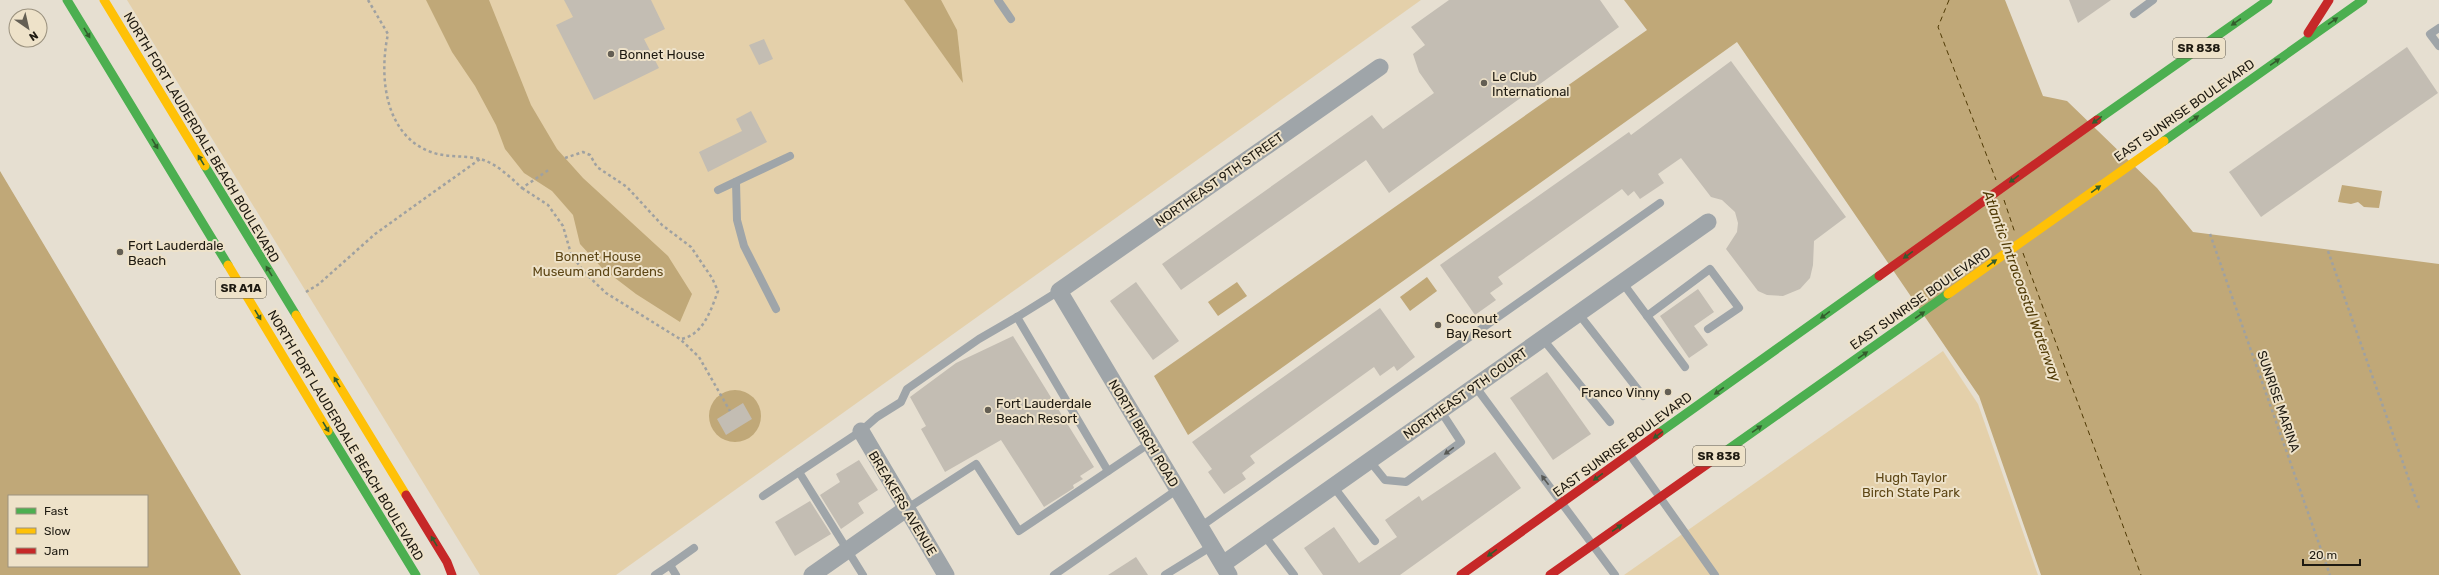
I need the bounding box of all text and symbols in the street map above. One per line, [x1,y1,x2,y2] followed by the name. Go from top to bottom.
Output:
[8,8,48,48] north arrow
[121,9,283,265] street label: NORTH FORT LAUDERDALE BEACH BOULEVARD
[2327,17,2338,25] one-way arrow
[2231,18,2242,26] one-way arrow
[84,27,91,39] one-way arrow
[26,28,40,44] text: N
[2173,38,2225,58] road number: SR 838
[619,47,705,62] place label: Bonnet House
[606,49,616,59] marker: Bonnet House
[2111,56,2257,165] street label: EAST SUNRISE BOULEVARD
[2269,58,2280,66] one-way arrow
[1492,69,1570,99] place label: Le Club International
[1479,78,1489,88] marker: Le Club International
[2189,115,2199,123] one-way arrow
[2092,116,2103,124] one-way arrow
[1152,129,1287,229] street label: NORTHEAST 9TH STREET
[151,138,158,150] one-way arrow
[198,154,205,166] one-way arrow
[2009,175,2019,183] one-way arrow
[2091,185,2101,193] one-way arrow
[1979,187,2064,385] water label: Atlantic Intracoastal Waterway
[128,238,224,268] place label: Fort Lauderdale Beach
[1847,244,1993,353] street label: EAST SUNRISE BOULEVARD
[115,247,125,257] marker: Fort Lauderdale Beach
[533,249,664,279] park label: Bonnet House Museum and Gardens
[1902,251,1913,259] one-way arrow
[1986,259,1997,268] one-way arrow
[265,266,273,276] one-way arrow
[216,278,266,298] road number: SR A1A
[265,307,427,563] street label: NORTH FORT LAUDERDALE BEACH BOULEVARD
[255,309,262,321] one-way arrow
[1446,311,1512,341] place label: Coconut Bay Resort
[1819,311,1830,319] one-way arrow
[1915,311,1925,319] one-way arrow
[1433,320,1443,330] marker: Coconut Bay Resort
[1400,345,1531,442] street label: NORTHEAST 9TH COURT
[2254,348,2303,454] street label: SUNRISE MARINA
[1858,351,1869,359] one-way arrow
[333,376,340,388] one-way arrow
[1105,377,1182,490] street label: NORTH BIRCH ROAD
[1581,385,1660,400] place label: Franco Vinny
[1714,386,1724,394] one-way arrow
[1663,387,1673,397] marker: Franco Vinny
[1550,389,1695,500] street label: EAST SUNRISE BOULEVARD
[996,396,1092,426] place label: Fort Lauderdale Beach Resort
[983,405,993,415] marker: Fort Lauderdale Beach Resort
[322,422,330,432] one-way arrow
[1752,425,1762,433] one-way arrow
[1652,430,1663,439] one-way arrow
[1693,446,1745,466] road number: SR 838
[1443,447,1454,455] one-way arrow
[865,448,940,558] street label: BREAKERS AVENUE
[1862,470,1960,500] park label: Hugh Taylor Birch State Park
[1592,473,1603,481] one-way arrow
[1541,474,1550,485] one-way arrow
[8,495,148,567] legend
[44,504,68,518] text: Fast
[44,524,71,538] text: Slow
[1611,524,1622,533] one-way arrow
[430,535,437,547] one-way arrow
[2303,541,2360,567] scale bar
[44,544,69,558] text: Jam
[2309,548,2337,562] text: 20 m
[1487,549,1497,557] one-way arrow

